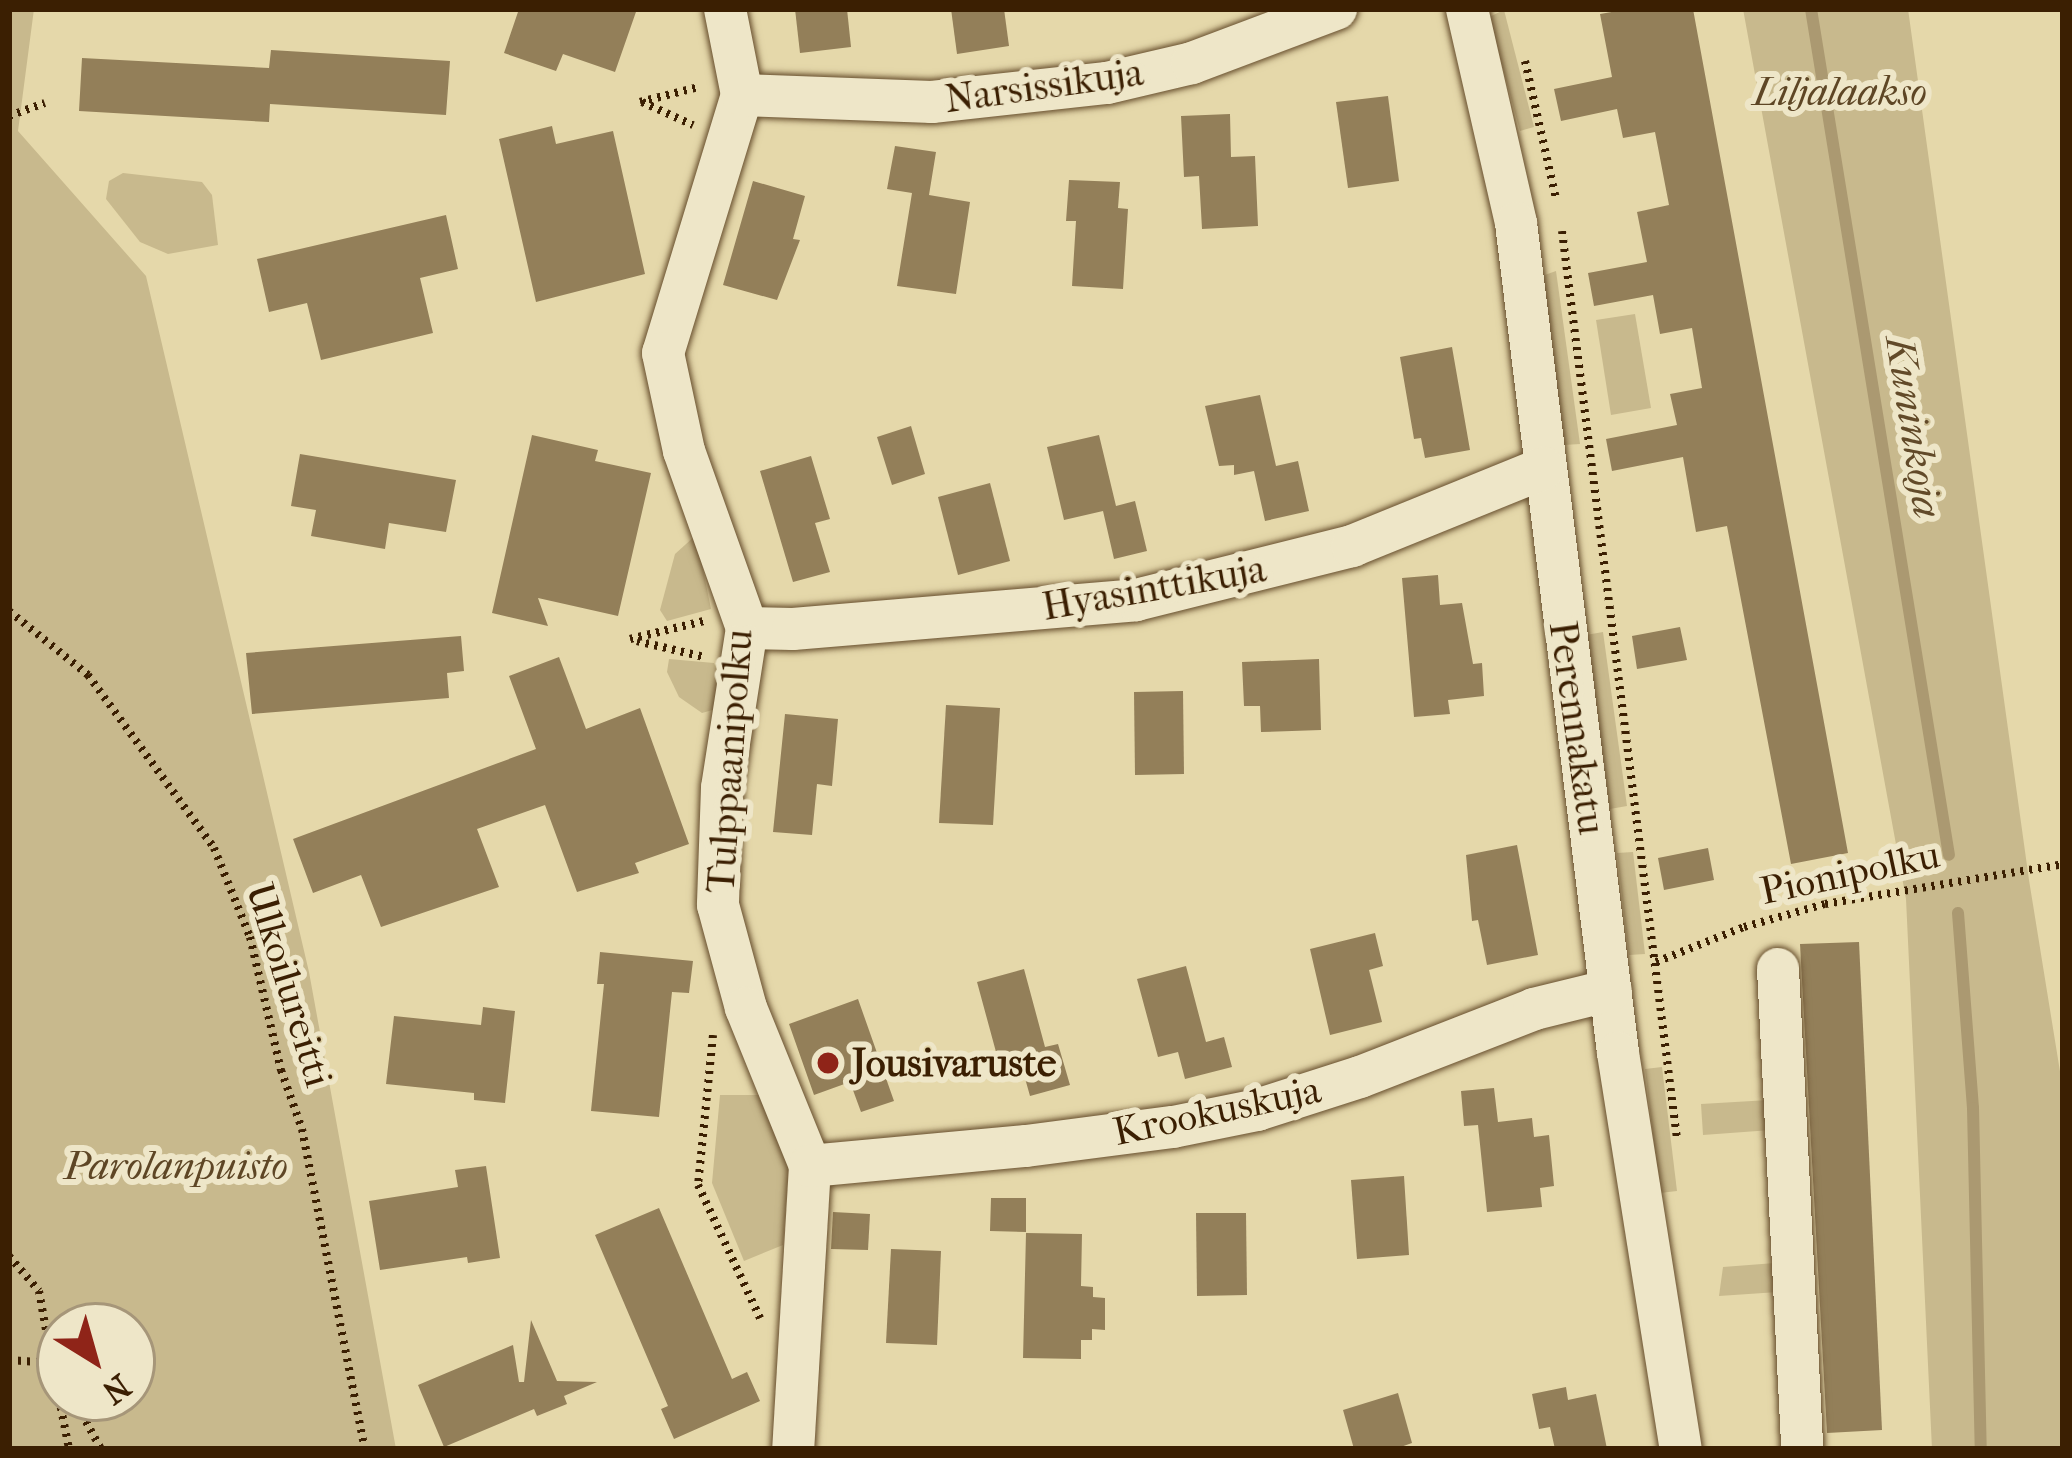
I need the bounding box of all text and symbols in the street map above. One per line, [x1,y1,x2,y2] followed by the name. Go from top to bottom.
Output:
[942,49,1146,123] street label: Narsissikuja
[1753,69,1927,115] park label: Liljalaakso
[1874,332,1952,522] water label: Kuninkoja
[1039,545,1269,631] street label: Hyasinttikuja
[1539,618,1615,838] street label: Perennakatu
[697,628,763,894] street label: Tulppaanipolku
[1756,831,1944,915] street label: Pionipolku
[236,878,342,1092] street label: Ulkoilureitti
[852,1040,1056,1086] place label: Jousivaruste
[815,1050,841,1076] marker: Jousivaruste
[1109,1066,1325,1156] street label: Krookuskuja
[64,1143,288,1189] park label: Parolanpuisto
[36,1302,156,1422] north arrow
[94,1366,138,1412] text: N

